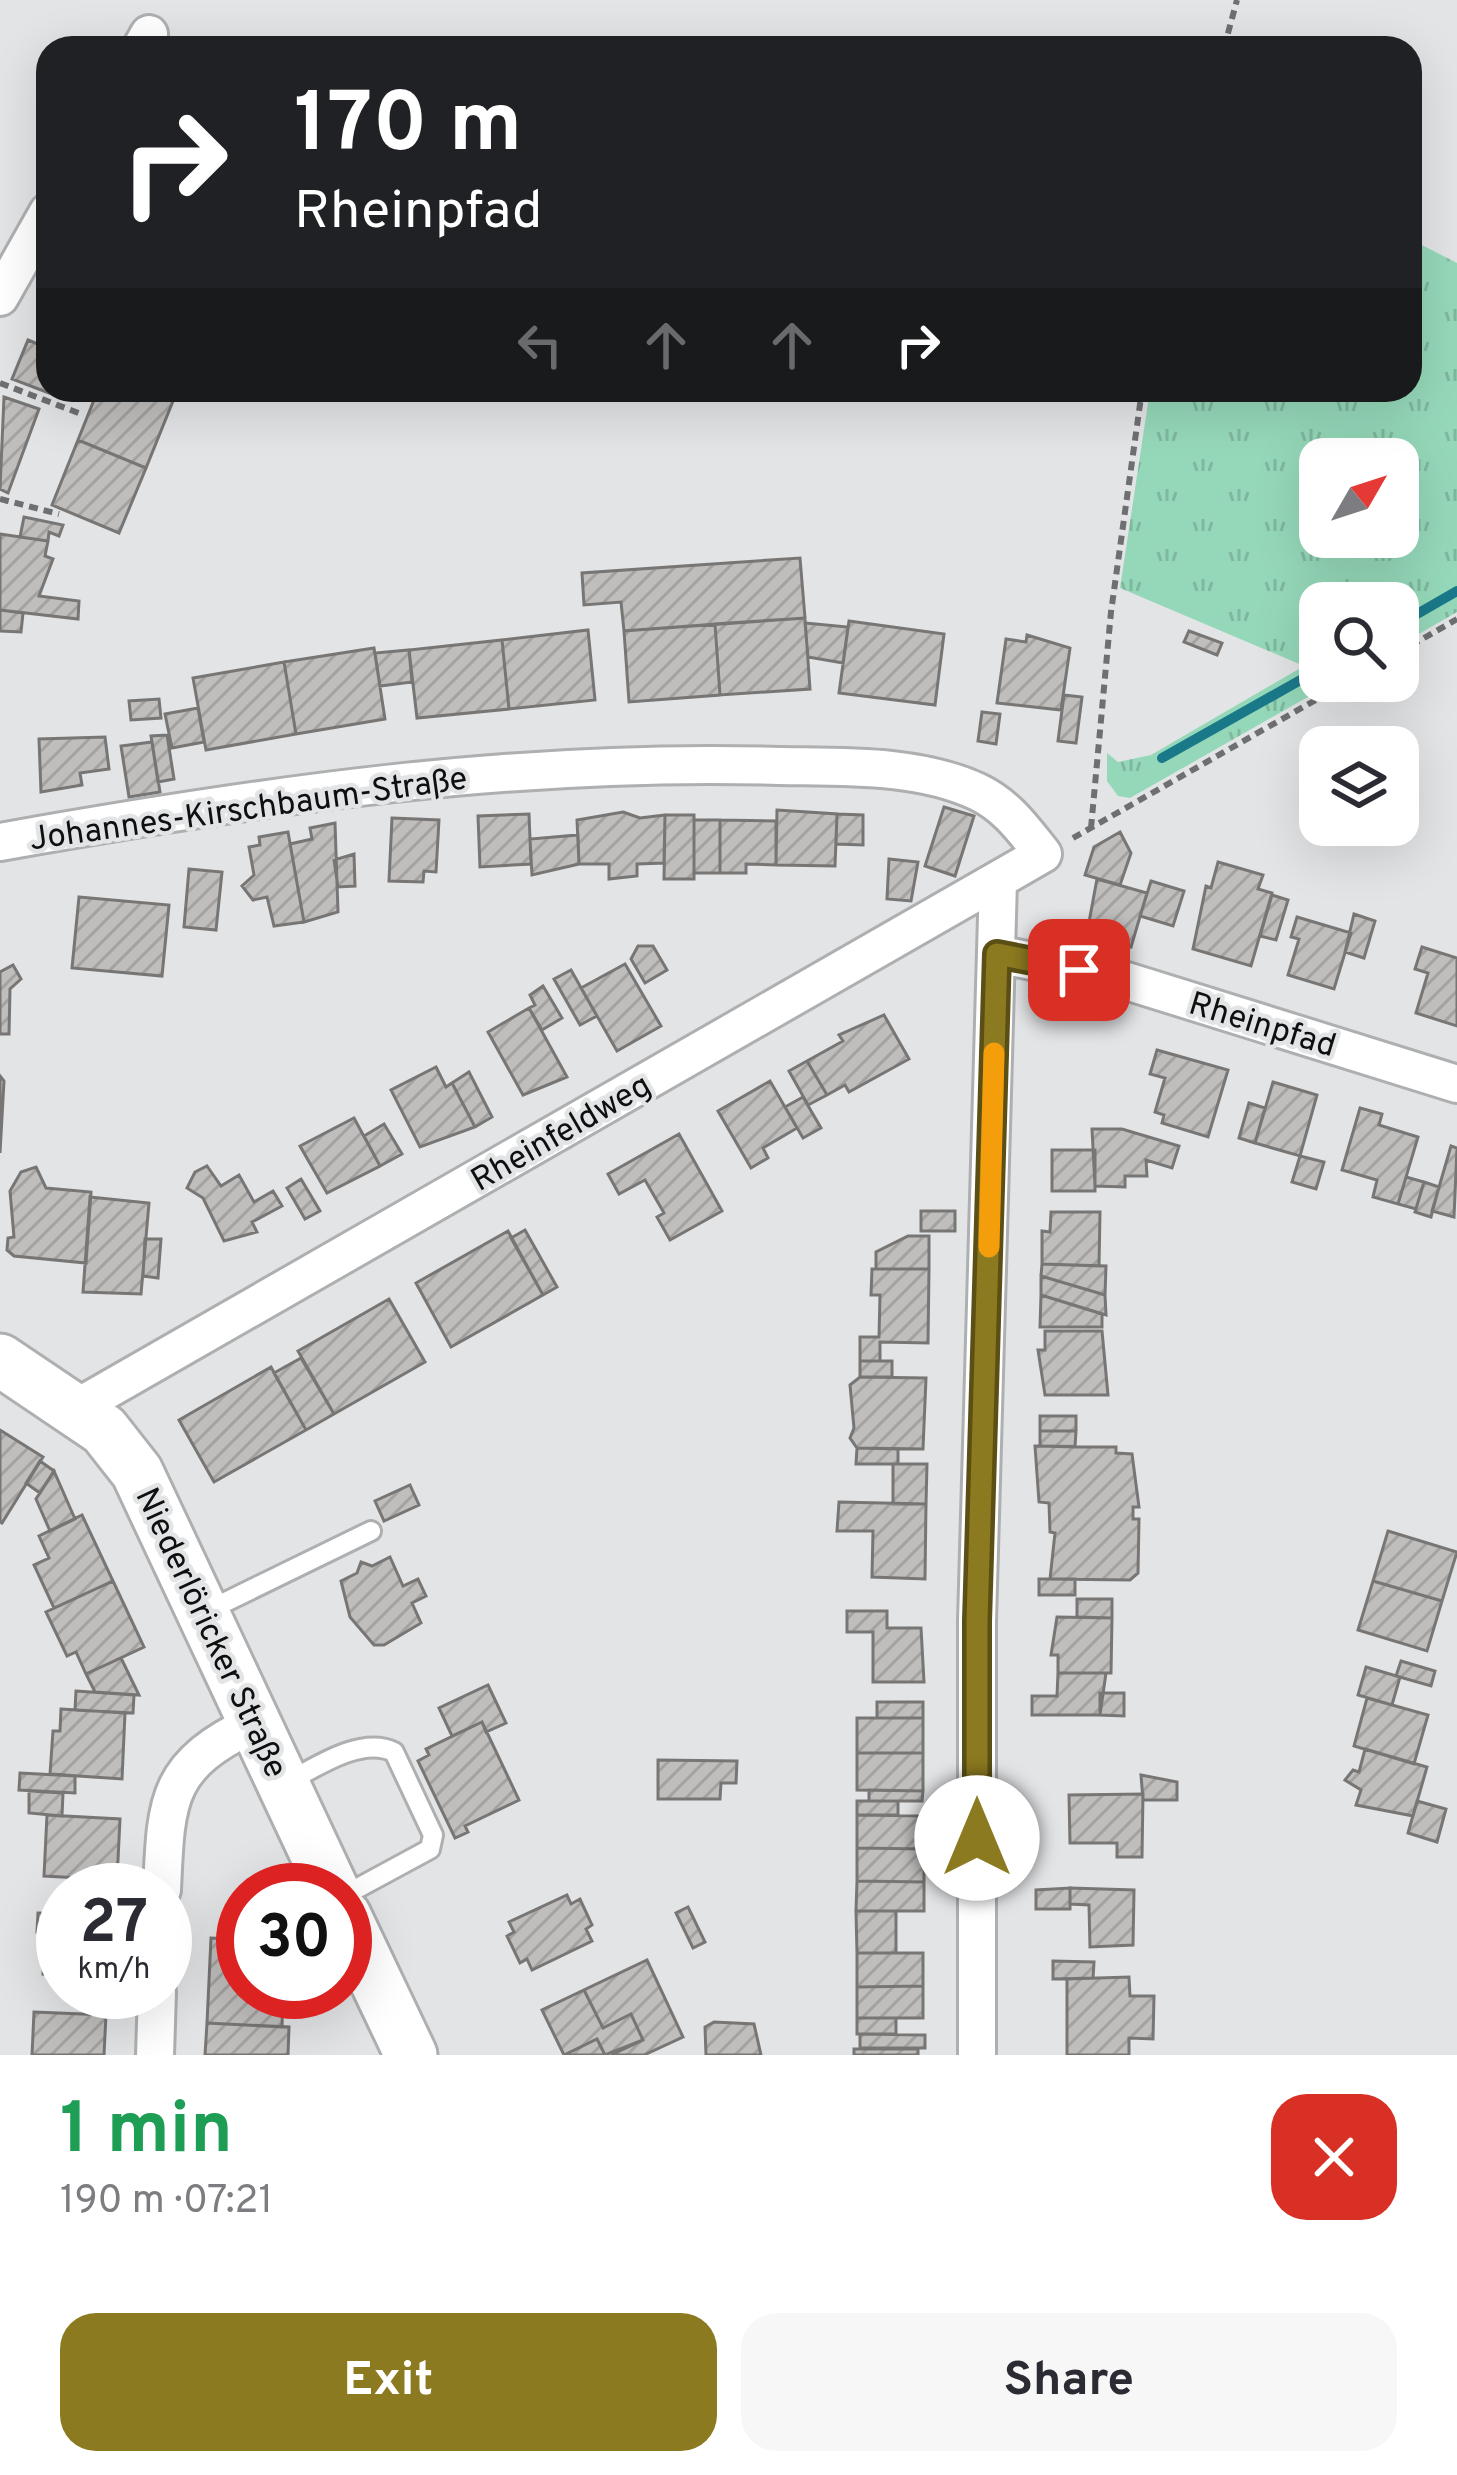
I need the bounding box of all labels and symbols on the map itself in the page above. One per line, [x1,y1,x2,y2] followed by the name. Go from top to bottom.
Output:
[1299,438,1419,558] north arrow
[27,759,470,862] street label: Johannes-Kirschbaum-Straße
[1028,919,1130,1021] pin
[1183,985,1341,1069] street label: Rheinpfad
[464,1066,660,1203] street label: Rheinfeldweg
[124,1482,295,1786] street label: Niederlöricker Straße
[914,1775,1040,1901] position arrow
[216,1863,372,2019] speed limit sign: 30

